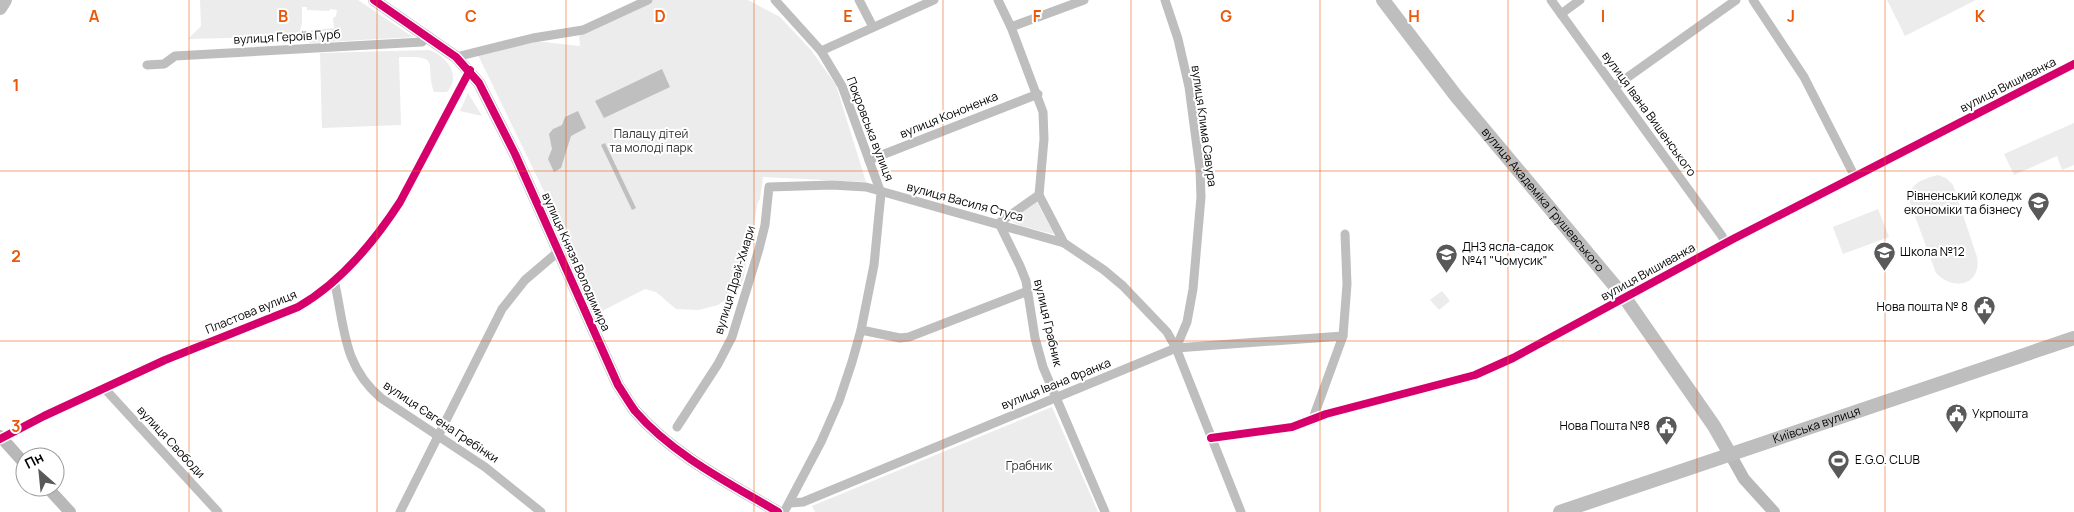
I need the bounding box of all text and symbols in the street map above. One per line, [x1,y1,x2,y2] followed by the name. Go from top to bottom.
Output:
[89,5,100,27] text: A
[278,5,288,27] text: B
[465,5,477,27] text: C
[654,5,666,27] text: D
[843,5,853,27] text: E
[1033,5,1042,27] text: F
[1220,5,1232,27] text: G
[1408,5,1420,27] text: H
[1601,5,1605,27] text: I
[1787,5,1795,27] text: J
[1975,5,1986,27] text: K
[233,25,341,48] street label: вулиця Героїв Гурб
[1598,48,1701,180] street label: вулиця Івана Вишенського
[1957,53,2059,116] street label: вулиця Вишиванка
[1188,64,1221,188] street label: вулиця Клима Савура
[12,74,20,96] text: 1
[843,74,898,183] street label: Покровська вулиця
[897,87,1000,142] street label: вулиця Кононенка
[1478,124,1609,275] street label: вулиця Академіка Грушевського
[609,125,694,156] park label: Палацу дітей та молоді парк
[905,178,1025,225] street label: вулиця Василя Стуса
[1904,187,2023,218] place label: Рівненський коледж економіки та бізнесу
[538,190,615,334] street label: вулиця Князя Володимира
[2026,191,2050,222] school or university icon: Рівненський коледж економіки та бізнесу
[710,223,759,336] street label: вулиця Драй-Хмари
[1462,238,1555,269] place label: ДНЗ ясла-садок №41 "Чомусик"
[1597,239,1698,305] street label: вулиця Вишиванка
[1872,240,1896,271] school or university icon: Школа №12
[1434,242,1458,273] school or university icon: ДНЗ ясла-садок №41 "Чомусик"
[1900,243,1965,260] place label: Школа №12
[11,245,21,267] text: 2
[1030,278,1067,369] street label: вулиця Грабник
[203,285,299,338] street label: Пластова вулиця
[1972,295,1996,326] public building icon: Нова пошта № 8
[1877,298,1968,315] place label: Нова пошта № 8
[999,354,1113,413] street label: вулиця Івана Франка
[380,377,502,467] street label: вулиця Євгена Гребінки
[133,402,209,481] street label: вулиця Свободи
[1770,402,1863,447] street label: Київська вулиця
[1944,402,1968,433] public building icon: Укрпошта
[1972,405,2028,422] place label: Укрпошта
[1654,414,1678,445] public building icon: Нова Пошта №8
[11,415,21,437] text: 3
[1560,417,1650,434] place label: Нова Пошта №8
[15,447,65,497] north arrow
[21,447,47,473] text: Пн
[1827,448,1851,479] sports icon: E.G.O. CLUB
[1855,451,1920,468] place label: E.G.O. CLUB
[1006,457,1053,474] park label: Грабник

